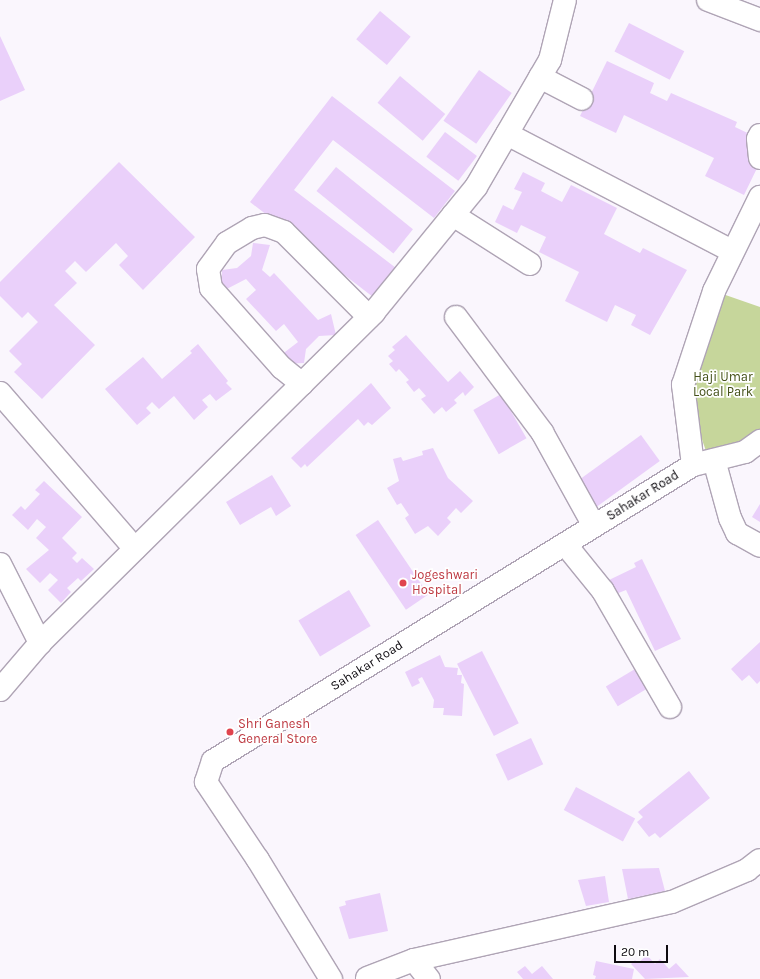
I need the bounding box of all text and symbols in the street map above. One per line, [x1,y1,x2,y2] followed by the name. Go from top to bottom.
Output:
[693,370,753,401] park label: Haji Umar Local Park
[604,468,682,524] street label: Sahakar Road
[412,568,478,599] place label: Jogeshwari Hospital
[397,577,409,589] marker: Jogeshwari Hospital
[328,638,406,694] street label: Sahakar Road
[238,717,317,748] place label: Shri Ganesh General Store
[225,727,235,737] marker: Shri Ganesh General Store
[616,937,670,963] scale bar
[621,945,649,959] text: 20 m

